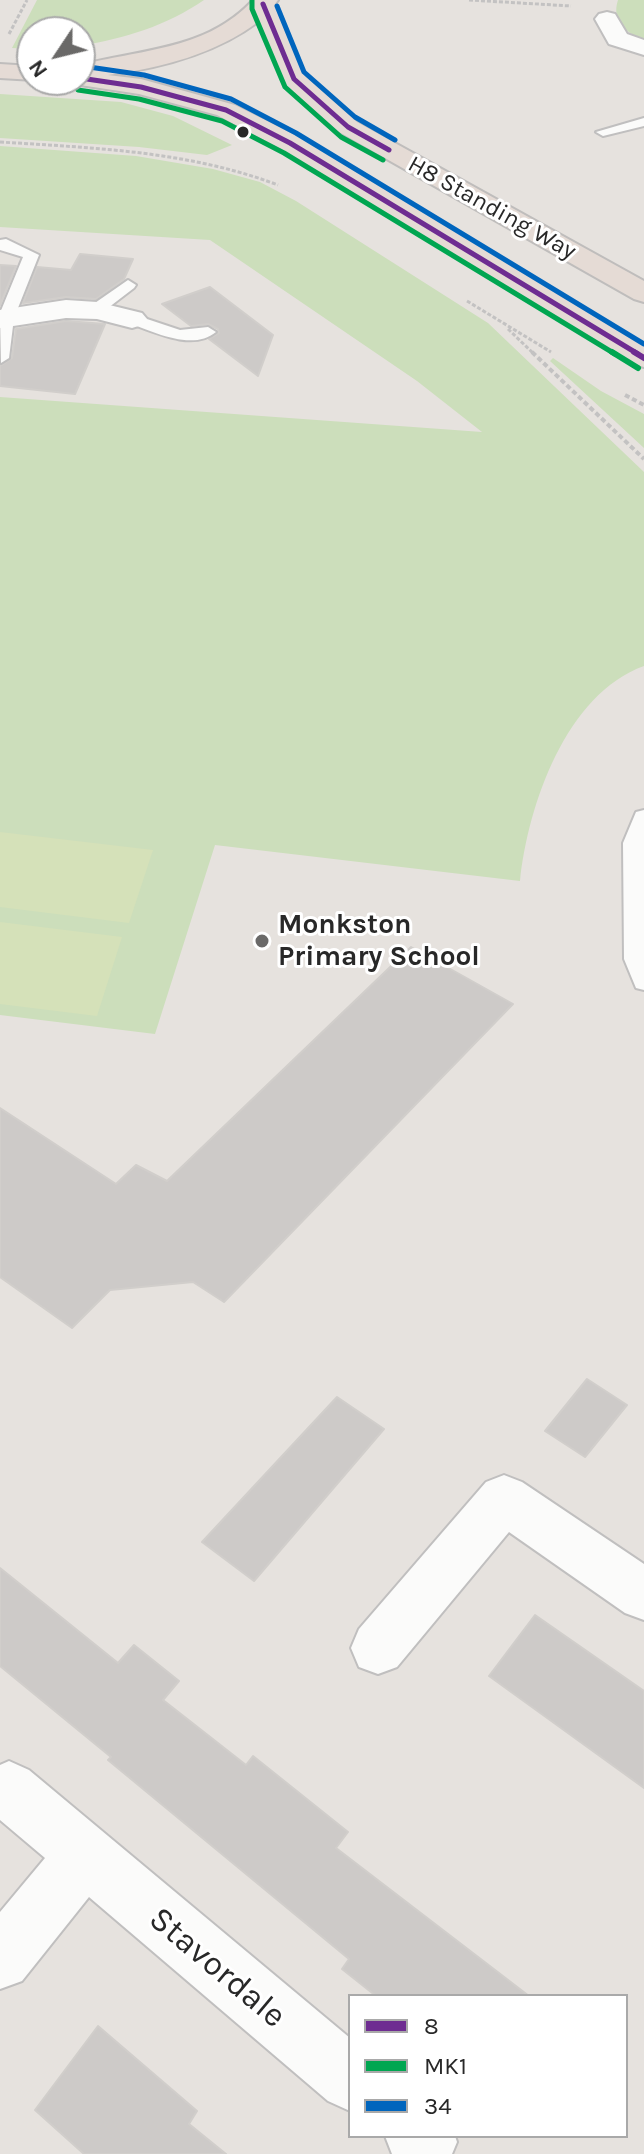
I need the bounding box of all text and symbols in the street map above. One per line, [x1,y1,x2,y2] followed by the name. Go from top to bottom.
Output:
[16,16,96,96] north arrow
[23,55,53,83] text: N
[235,124,251,140] unlabelled marker
[403,150,581,266] street label: H8 Standing Way
[278,908,480,974] place label: Monkston Primary School
[253,932,271,950] marker: Monkston Primary School
[140,1899,294,2037] street label: Stavordale
[348,1994,628,2138] legend
[424,2012,439,2040] text: 8
[424,2052,467,2080] text: MK1
[424,2092,452,2120] text: 34

